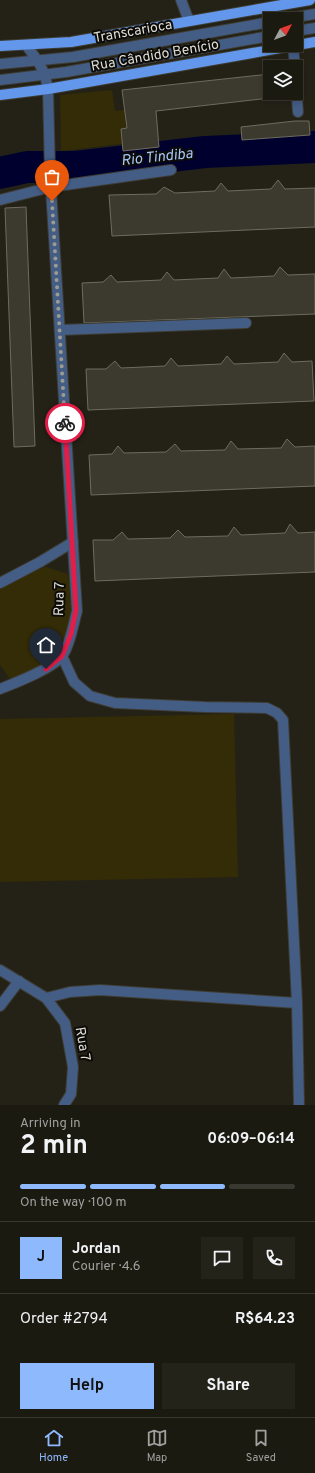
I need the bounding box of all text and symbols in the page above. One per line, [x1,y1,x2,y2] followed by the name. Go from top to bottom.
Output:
[263,12,303,52] north arrow
[263,12,303,100] map controls
[92,17,174,47] street label: Transcarioca
[90,36,220,76] street label: Rua Cândido Benício
[263,60,303,100] button: layers
[120,145,194,171] water label: Rio Tindiba
[35,160,69,201] pin
[41,166,63,188] icon: bag
[45,403,85,443] courier
[54,412,76,434] icon: bike
[51,581,69,617] street label: Rua 7
[29,628,63,669] pin
[35,634,57,656] icon: home
[71,1026,93,1062] street label: Rua 7
[20,1116,81,1132] text: Arriving in
[20,1130,88,1163] text: 2 min
[207,1130,295,1149] text: 06:09–06:14
[20,1195,127,1211] text: On the way · 100 m
[201,1237,243,1279] button: chat
[253,1237,295,1279] button: phone
[72,1240,121,1259] text: Jordan
[37,1248,45,1267] text: J
[72,1259,140,1275] text: Courier · 4.6
[20,1310,108,1329] text: Order #2794
[235,1310,295,1329] text: R$64.23
[20,1363,154,1409] button: Help
[162,1363,295,1409] button: Share
[39,1427,68,1465] tab: Home
[146,1427,168,1465] tab: Map
[246,1427,276,1465] tab: Saved

